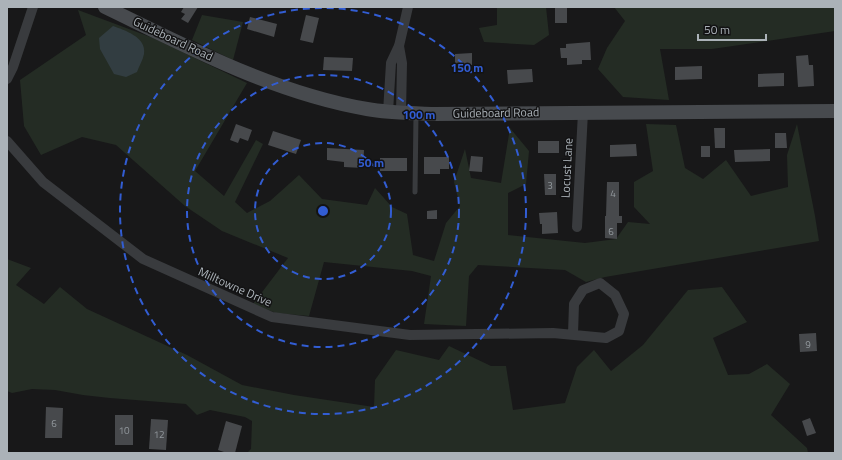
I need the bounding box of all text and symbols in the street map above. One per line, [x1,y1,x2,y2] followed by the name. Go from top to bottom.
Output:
[130,12,216,65] street label: Guideboard Road
[698,16,766,42] scale bar
[704,20,730,39] text: 50 m
[451,58,483,77] text: 150 m
[453,102,539,123] street label: Guideboard Road
[403,105,435,124] text: 100 m
[555,137,578,199] street label: Locust Lane
[358,153,384,172] text: 50 m
[547,178,553,193] house number: 3
[610,186,616,201] house number: 4
[316,204,330,218] centre of rings
[608,224,614,239] house number: 6
[195,262,275,311] street label: Milltowne Drive
[805,337,811,352] house number: 9
[51,416,57,431] house number: 6
[118,423,130,438] house number: 10
[153,427,165,442] house number: 12

